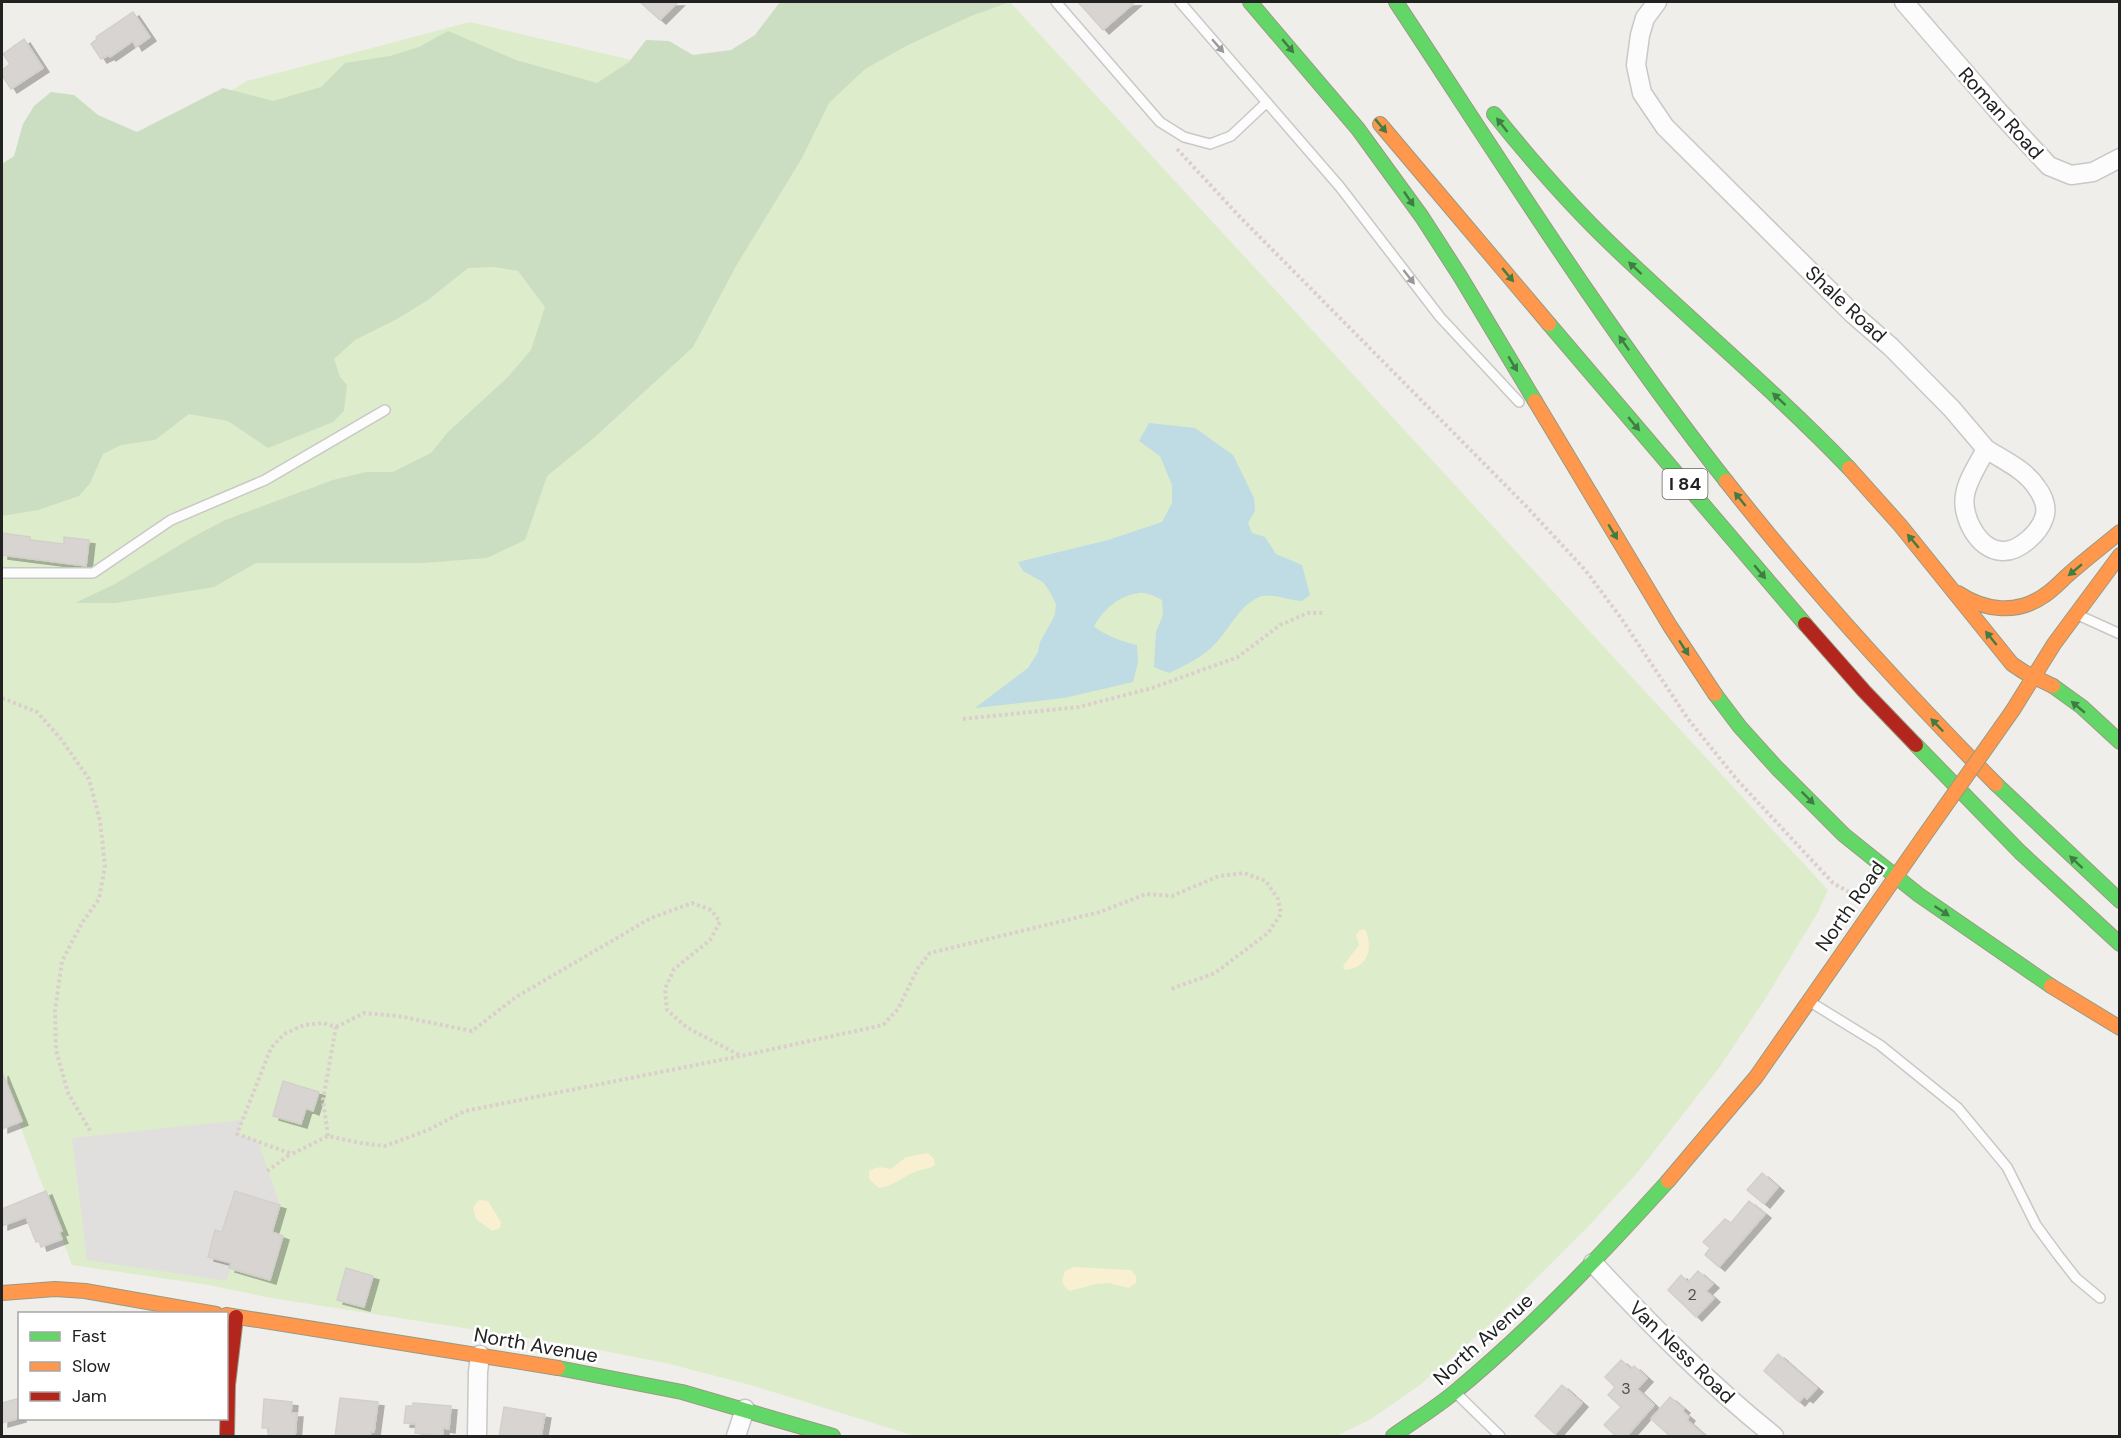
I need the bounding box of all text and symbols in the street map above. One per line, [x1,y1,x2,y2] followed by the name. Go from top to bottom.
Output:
[1211,38,1225,53] one-way arrow
[1281,38,1294,53] one-way arrow
[1953,61,2049,165] street label: Roman Road
[1375,118,1388,134] one-way arrow
[1497,118,1509,133] one-way arrow
[1403,190,1415,206] one-way arrow
[1800,260,1892,348] street label: Shale Road
[1629,261,1643,275] one-way arrow
[1501,267,1514,283] one-way arrow
[1402,269,1415,285] one-way arrow
[1619,335,1630,351] one-way arrow
[1507,356,1518,372] one-way arrow
[1772,393,1786,407] one-way arrow
[1627,416,1640,432] one-way arrow
[1662,469,1708,499] road number: I 84
[1734,491,1747,507] one-way arrow
[1607,523,1617,540] one-way arrow
[1906,533,1919,549] one-way arrow
[2067,563,2083,576] one-way arrow
[1753,564,1766,579] one-way arrow
[1985,630,1998,646] one-way arrow
[1678,640,1690,656] one-way arrow
[2070,700,2086,713] one-way arrow
[1930,718,1944,733] one-way arrow
[1800,791,1814,805] one-way arrow
[2069,855,2084,869] one-way arrow
[1809,856,1891,956] street label: North Road
[1934,905,1950,916] one-way arrow
[1687,1284,1697,1305] house number: 2
[1428,1287,1538,1391] street label: North Avenue
[1624,1295,1740,1409] street label: Van Ness Road
[18,1312,228,1420] legend
[472,1321,600,1369] street label: North Avenue
[72,1324,107,1348] text: Fast
[72,1354,111,1378] text: Slow
[1621,1378,1631,1399] house number: 3
[72,1384,107,1408] text: Jam

